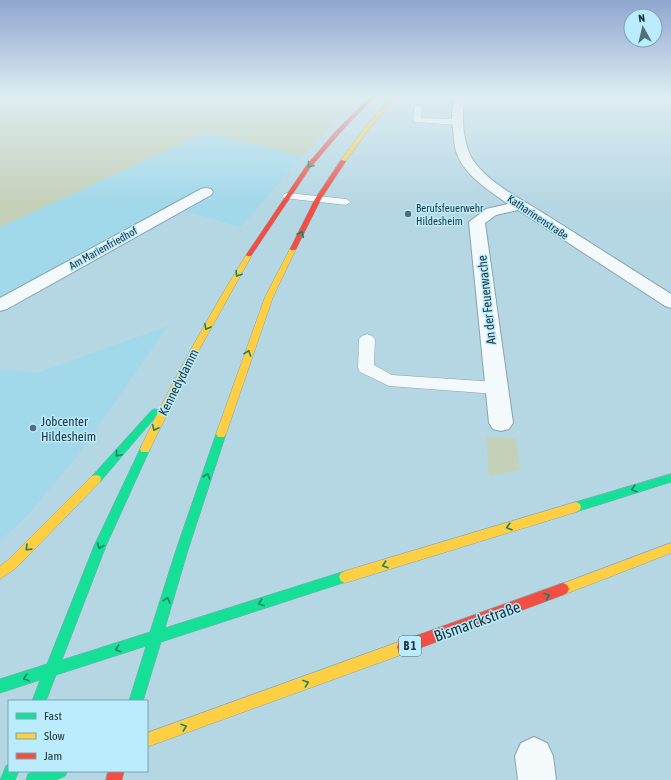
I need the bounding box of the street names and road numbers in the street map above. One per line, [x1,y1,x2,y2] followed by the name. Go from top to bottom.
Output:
[505,192,571,242] street label: Katharinenstraße
[67,224,139,272] street label: Am Marienfriedhof
[474,254,499,345] street label: An der Feuerwache
[155,346,202,418] street label: Kennedydamm
[431,597,523,645] street label: Bismarckstraße
[399,636,421,656] road number: B 1

